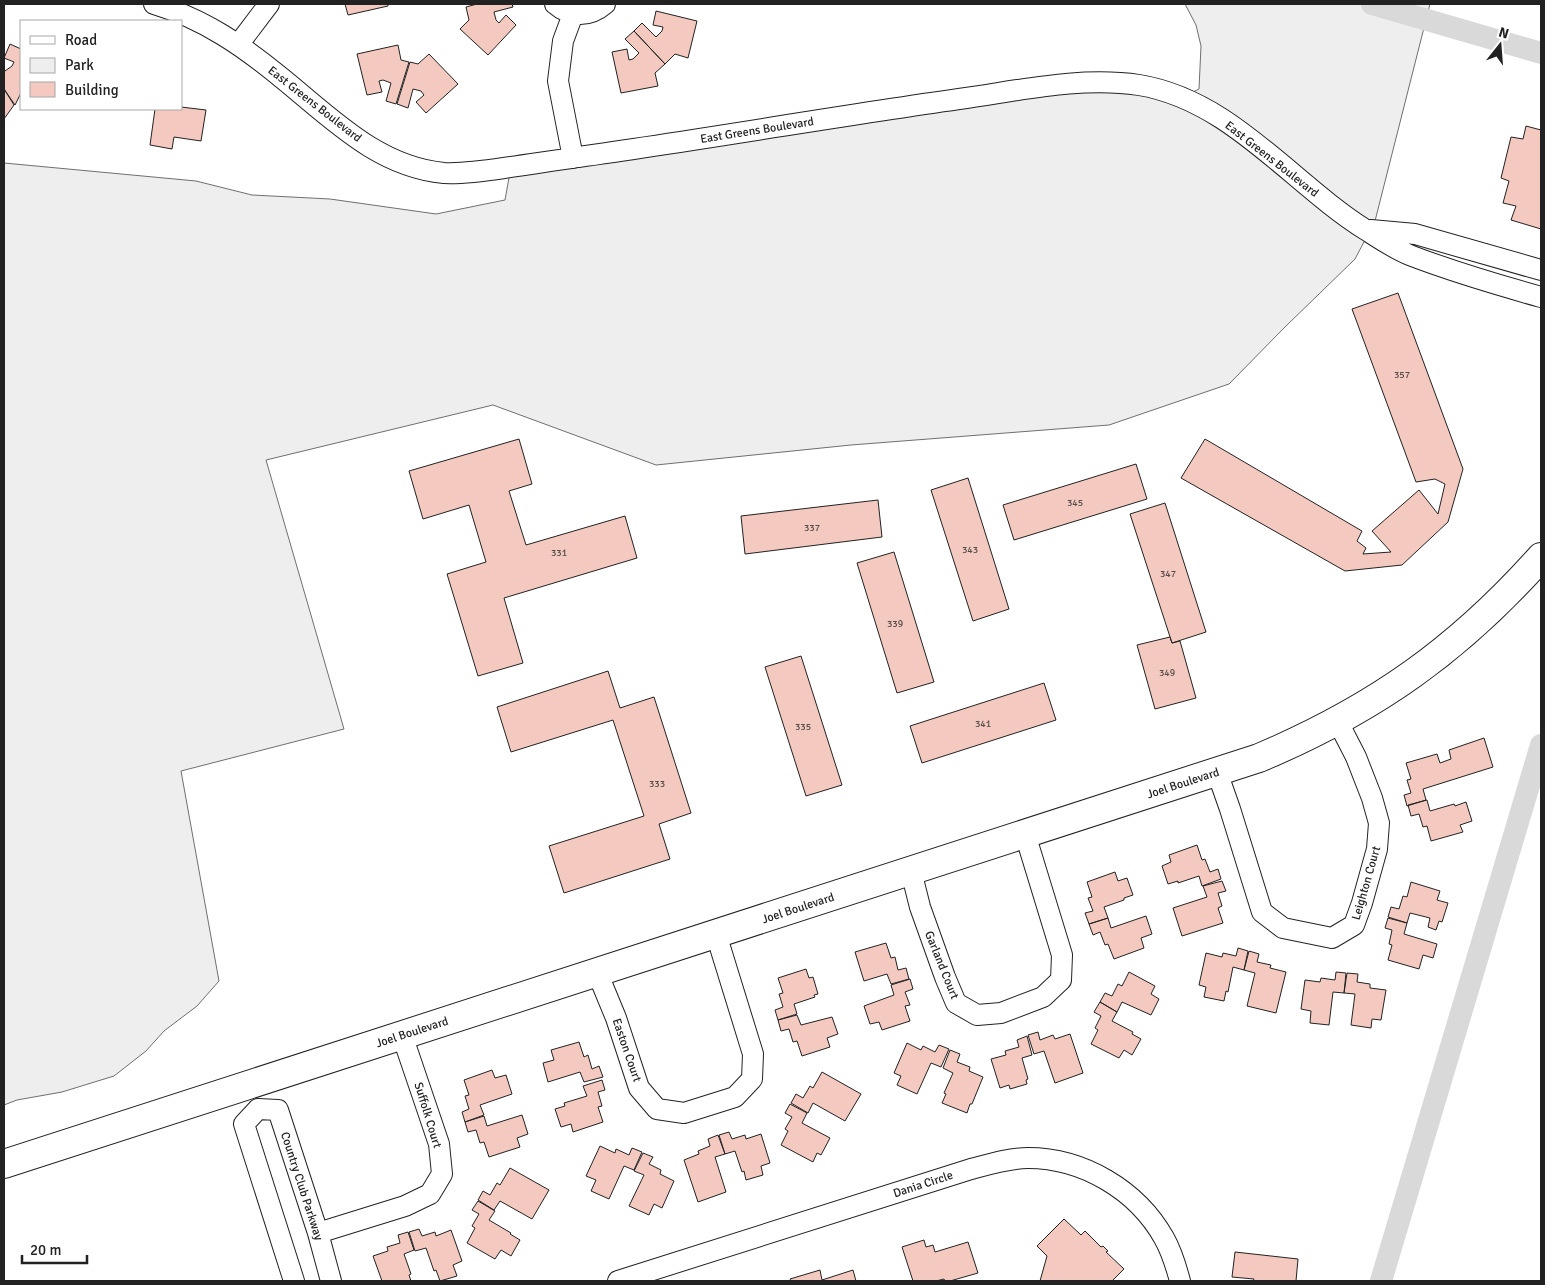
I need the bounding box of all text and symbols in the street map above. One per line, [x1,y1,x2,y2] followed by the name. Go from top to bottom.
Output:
[20,20,182,110] legend
[1475,20,1525,70] north arrow
[1497,23,1511,43] text: N
[65,31,97,49] text: Road
[65,56,94,74] text: Park
[265,63,365,146] street label: East Greens Boulevard
[65,81,119,99] text: Building
[699,114,815,147] street label: East Greens Boulevard
[1222,118,1322,201] street label: East Greens Boulevard
[1394,369,1410,381] house number: 357
[1067,497,1083,509] house number: 345
[804,522,820,534] house number: 337
[962,544,978,556] house number: 343
[551,547,567,559] house number: 331
[1160,568,1176,580] house number: 347
[887,618,903,630] house number: 339
[1159,667,1175,679] house number: 349
[975,718,991,730] house number: 341
[795,721,811,733] house number: 335
[1145,765,1221,802] street label: Joel Boulevard
[649,778,665,790] house number: 333
[1349,844,1384,922] street label: Leighton Court
[760,890,836,927] street label: Joel Boulevard
[921,929,962,1001] street label: Garland Court
[374,1014,450,1051] street label: Joel Boulevard
[609,1016,644,1084] street label: Easton Court
[410,1080,445,1150] street label: Suffolk Court
[277,1130,326,1243] street label: Country Club Parkway
[891,1168,955,1201] street label: Dania Circle
[22,1232,88,1264] scale bar
[30,1241,61,1259] text: 20 m

